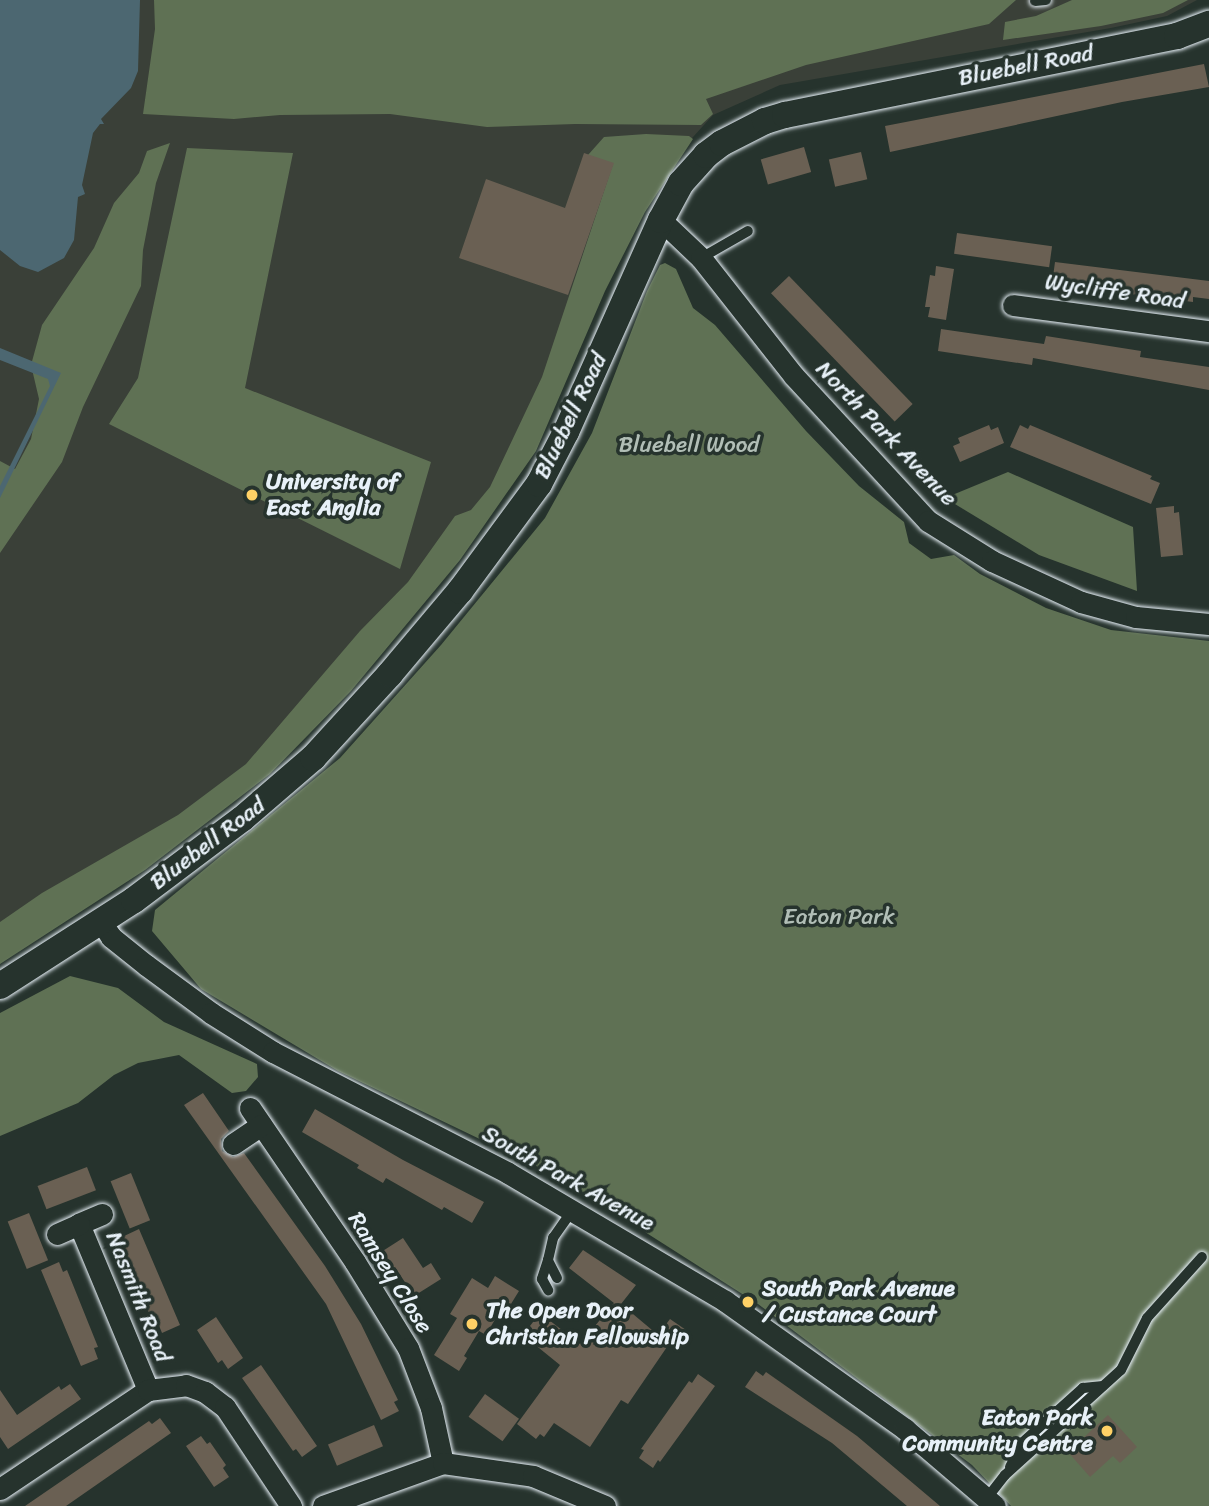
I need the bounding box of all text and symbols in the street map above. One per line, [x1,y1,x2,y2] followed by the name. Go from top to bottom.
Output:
[956,39,1096,93] street label: Bluebell Road
[1043,268,1187,316] street label: Wycliffe Road
[529,348,613,484] street label: Bluebell Road
[809,355,963,513] street label: North Park Avenue
[619,431,759,459] park label: Bluebell Wood
[266,468,399,522] place label: University of East Anglia
[244,487,260,503] marker: University of East Anglia
[145,792,271,896] street label: Bluebell Road
[783,903,895,931] park label: Eaton Park
[477,1120,659,1238] street label: South Park Avenue
[342,1207,438,1339] street label: Ramsey Close
[99,1228,177,1366] street label: Nasmith Road
[762,1275,955,1329] place label: South Park Avenue / Custance Court
[740,1294,756,1310] marker: South Park Avenue / Custance Court
[486,1297,690,1351] place label: The Open Door Christian Fellowship
[464,1316,480,1332] marker: The Open Door Christian Fellowship
[903,1404,1093,1458] place label: Eaton Park Community Centre
[1099,1423,1115,1439] marker: Eaton Park Community Centre

